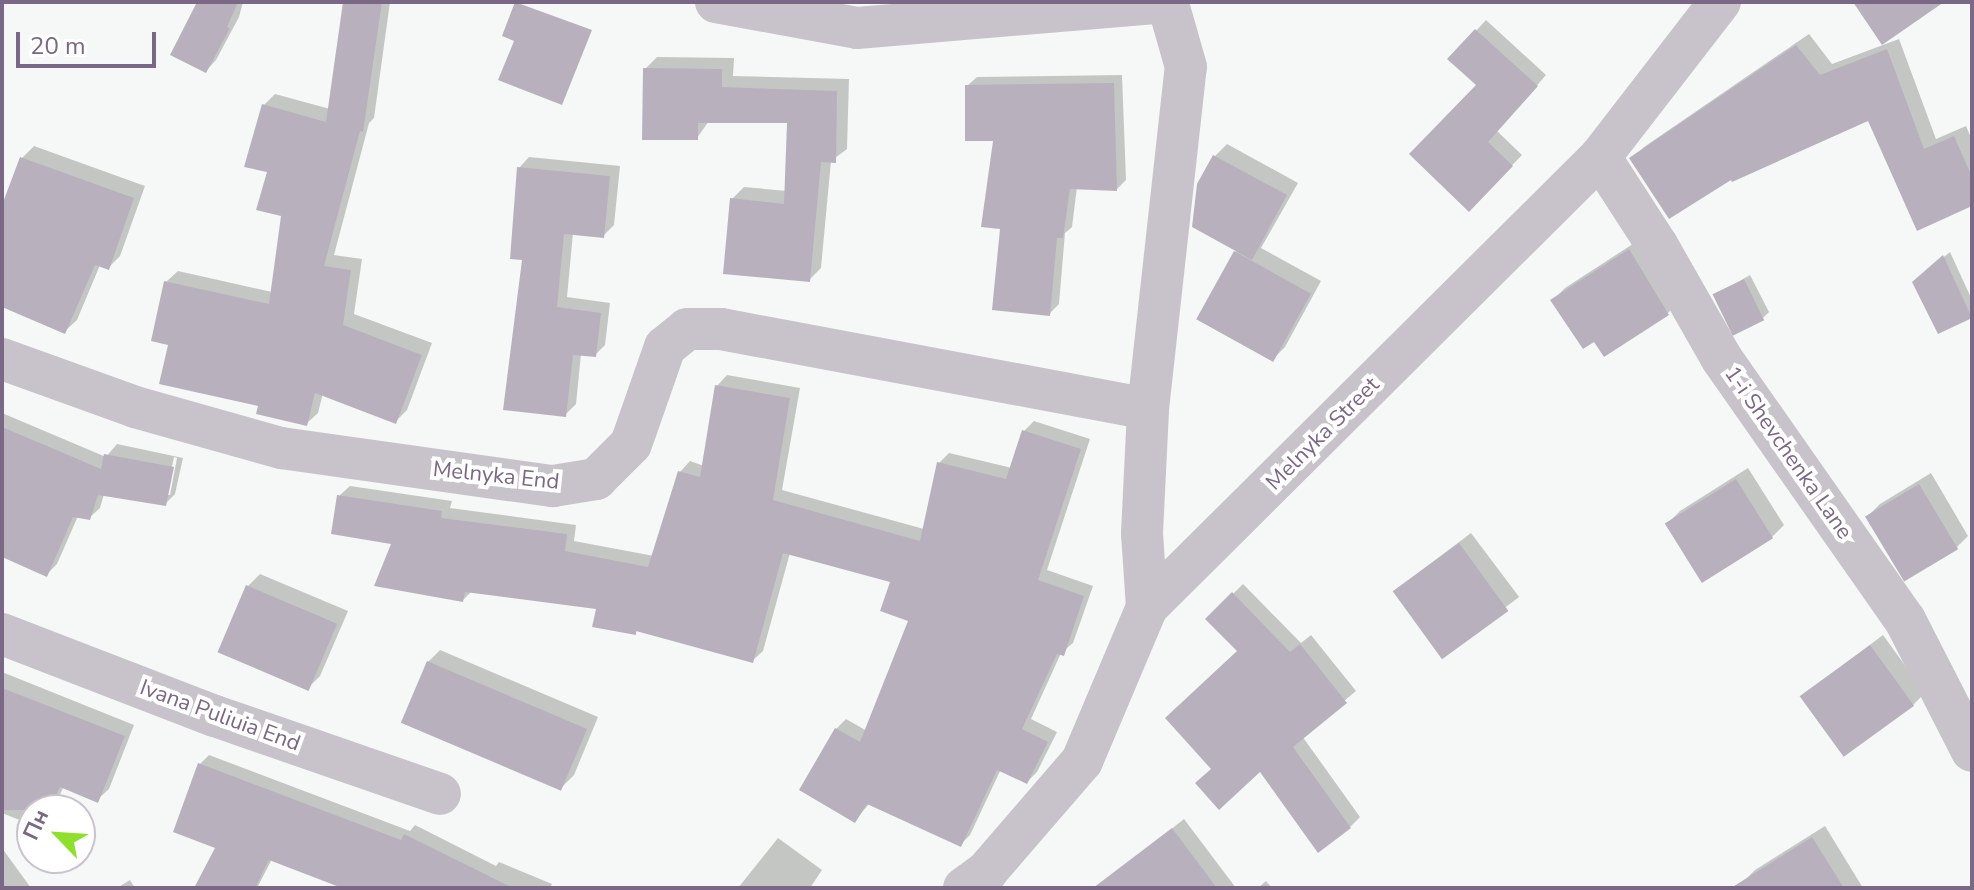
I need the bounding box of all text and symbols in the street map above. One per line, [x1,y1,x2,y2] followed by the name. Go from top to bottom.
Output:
[20,16,160,66] scale bar
[30,30,86,62] text: 20 m
[1718,361,1858,545] street label: 1-i Shevchenka Lane
[1261,372,1385,496] street label: Melnyka Street
[431,456,561,496] street label: Melnyka End
[136,675,304,757] street label: Ivana Puliuia End
[16,794,96,874] north arrow
[16,805,56,845] text: Пн

